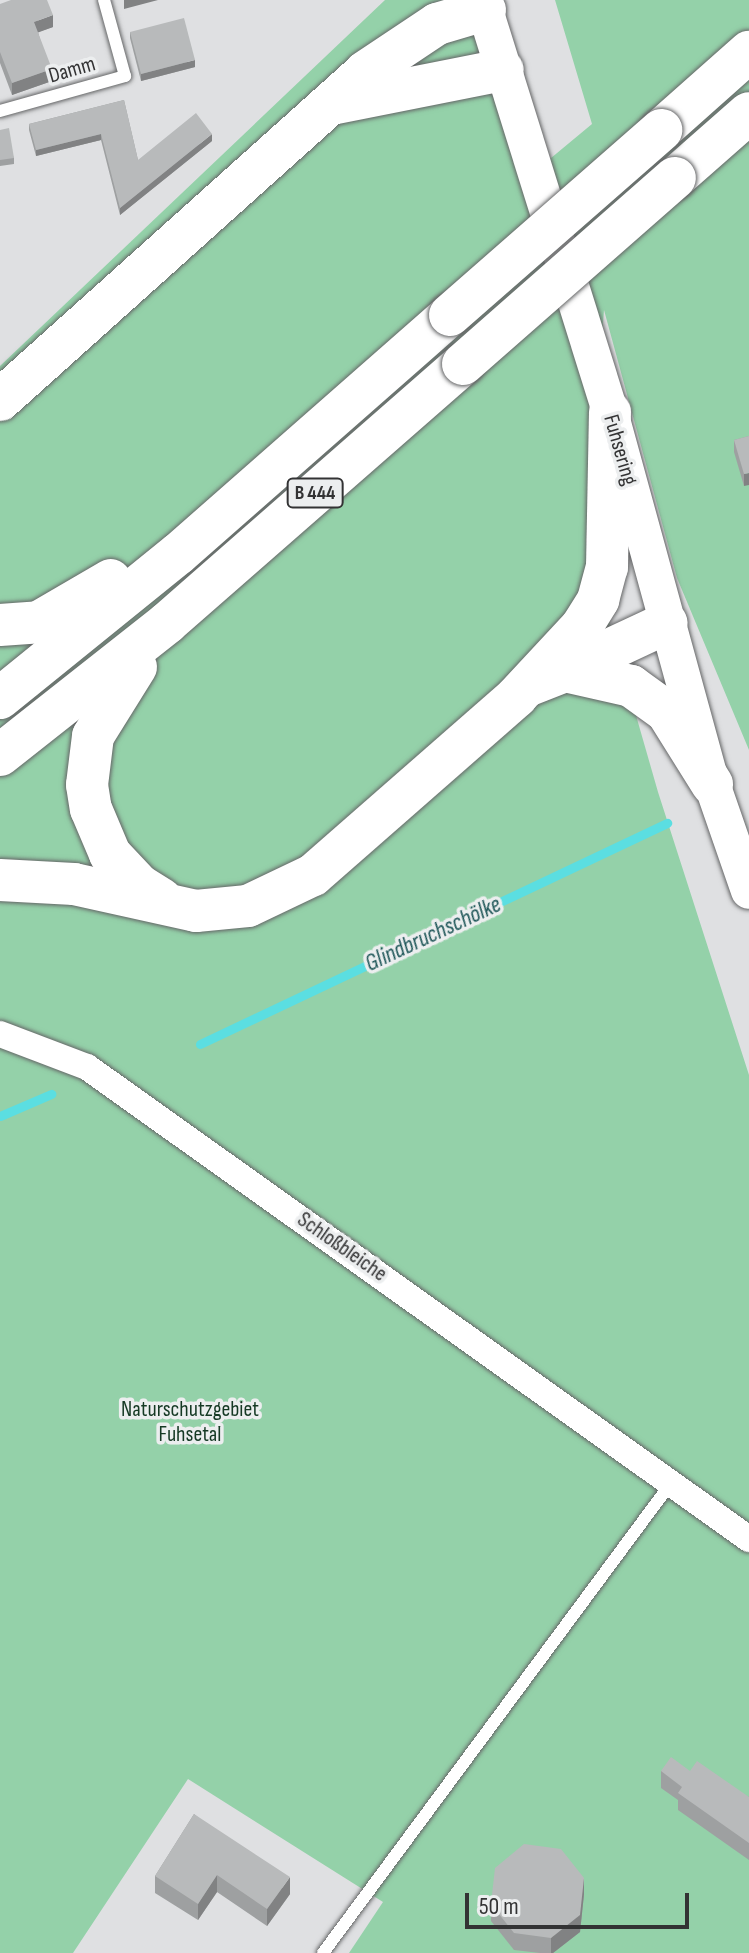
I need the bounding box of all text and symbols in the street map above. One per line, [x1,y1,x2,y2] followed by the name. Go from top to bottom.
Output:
[46,51,98,89] street label: Damm
[597,412,643,488] street label: Fuhsering
[285,477,345,509] road number: B 444
[360,890,506,978] water label: Glindbruchschölke
[292,1207,392,1287] street label: Schloßbleiche
[121,1396,259,1448] park label: Naturschutzgebiet Fuhsetal
[469,1877,693,1927] scale bar
[479,1892,519,1921] text: 50 m

